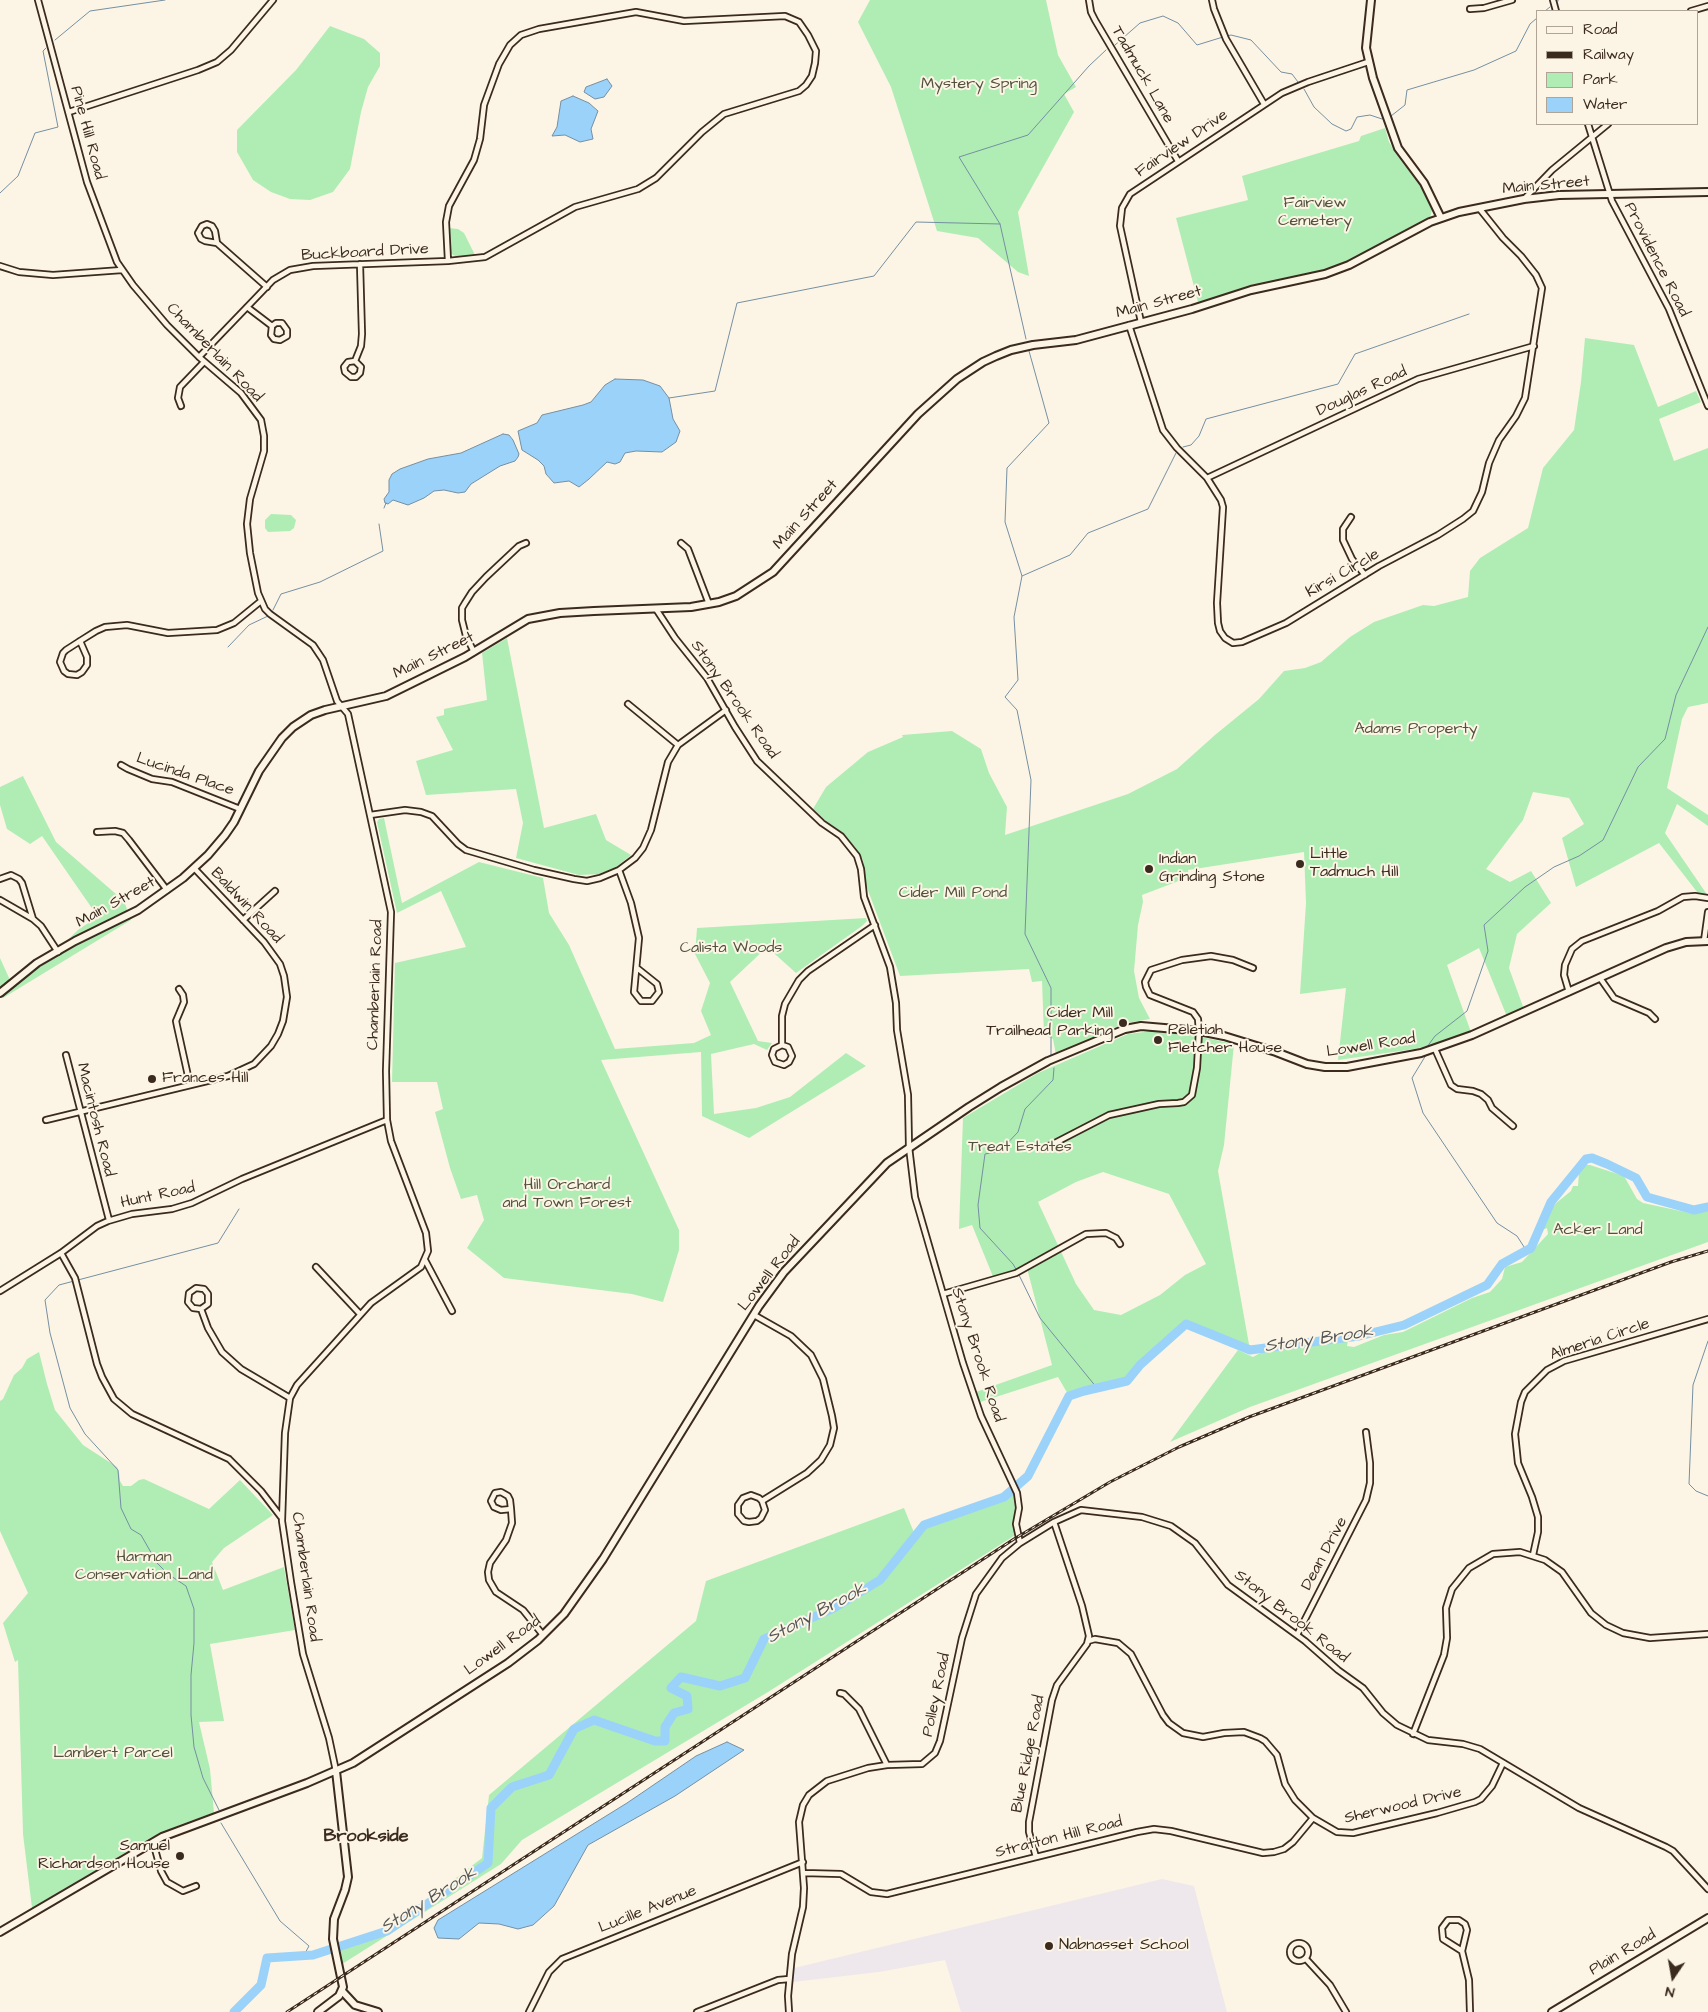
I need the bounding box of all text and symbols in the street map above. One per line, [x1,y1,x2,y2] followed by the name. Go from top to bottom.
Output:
[1536,10,1698,125] legend
[1583,19,1617,40] text: Road
[1106,23,1178,127] street label: Tadmuck Lane
[1583,44,1634,65] text: Railway
[1583,69,1618,90] text: Park
[921,75,1037,95] park label: Mystery Spring
[65,84,109,182] street label: Pine Hill Road
[1583,94,1627,115] text: Water
[1132,106,1232,182] street label: Fairview Drive
[1502,173,1590,199] street label: Main Street
[1278,194,1352,232] park label: Fairview Cemetery
[1619,200,1693,320] street label: Providence Road
[301,240,429,266] street label: Buckboard Drive
[1114,282,1204,324] street label: Main Street
[162,299,266,407] street label: Chamberlain Road
[1314,363,1410,421] street label: Douglas Road
[770,476,842,554] street label: Main Street
[1303,545,1383,603] street label: Kirsi Circle
[390,628,478,684] street label: Main Street
[686,637,782,763] street label: Stony Brook Road
[1354,720,1478,740] park label: Adams Property
[134,749,236,801] street label: Lucinda Place
[1310,845,1398,883] place label: Little Tadmuch Hill
[1159,850,1265,888] place label: Indian Grinding Stone
[1294,858,1306,870] marker: Little Tadmuch Hill
[1143,863,1155,875] marker: Indian Grinding Stone
[206,864,286,948] street label: Baldwin Road
[73,873,159,933] street label: Main Street
[899,884,1007,904] park label: Cider Mill Pond
[364,919,388,1051] street label: Chamberlain Road
[680,939,782,959] park label: Calista Woods
[986,1004,1113,1042] place label: Cider Mill Trailhead Parking
[1117,1017,1129,1029] marker: Cider Mill Trailhead Parking
[1168,1021,1282,1059] place label: Peletiah Fletcher House
[1325,1029,1417,1063] street label: Lowell Road
[1152,1034,1164,1046] marker: Peletiah Fletcher House
[72,1061,118,1179] street label: Macintosh Road
[162,1069,248,1089] place label: Frances Hill
[146,1073,158,1085] marker: Frances Hill
[968,1138,1072,1158] park label: Treat Estates
[502,1176,632,1214] park label: Hill Orchard and Town Forest
[119,1179,197,1213] street label: Hunt Road
[1553,1221,1643,1241] park label: Acker Land
[735,1233,805,1315] street label: Lowell Road
[946,1285,1008,1425] street label: Stony Brook Road
[1548,1315,1652,1365] street label: Almeria Circle
[1263,1322,1375,1358] water label: Stony Brook
[286,1511,324,1643] street label: Chamberlain Road
[1298,1514,1352,1594] street label: Dean Drive
[75,1548,213,1586] park label: Harman Conservation Land
[1230,1566,1352,1668] street label: Stony Brook Road
[764,1579,870,1649] water label: Stony Brook
[461,1612,545,1680] street label: Lowell Road
[919,1652,955,1738] street label: Polley Road
[1008,1694,1050,1814] street label: Blue Ridge Road
[53,1744,173,1764] park label: Lambert Parcel
[1342,1783,1464,1829] street label: Sherwood Drive
[993,1813,1125,1863] street label: Stratton Hill Road
[324,1826,408,1848] district label: Brookside
[38,1837,170,1875] place label: Samuel Richardson House
[174,1850,186,1862] marker: Samuel Richardson House
[377,1863,481,1939] water label: Stony Brook
[596,1882,700,1938] street label: Lucille Avenue
[1586,1926,1660,1980] street label: Plain Road
[1059,1936,1189,1956] place label: Nabnasset School
[1043,1940,1055,1952] marker: Nabnasset School
[1648,1952,1698,2002] north arrow
[1664,1981,1676,2002] text: N

